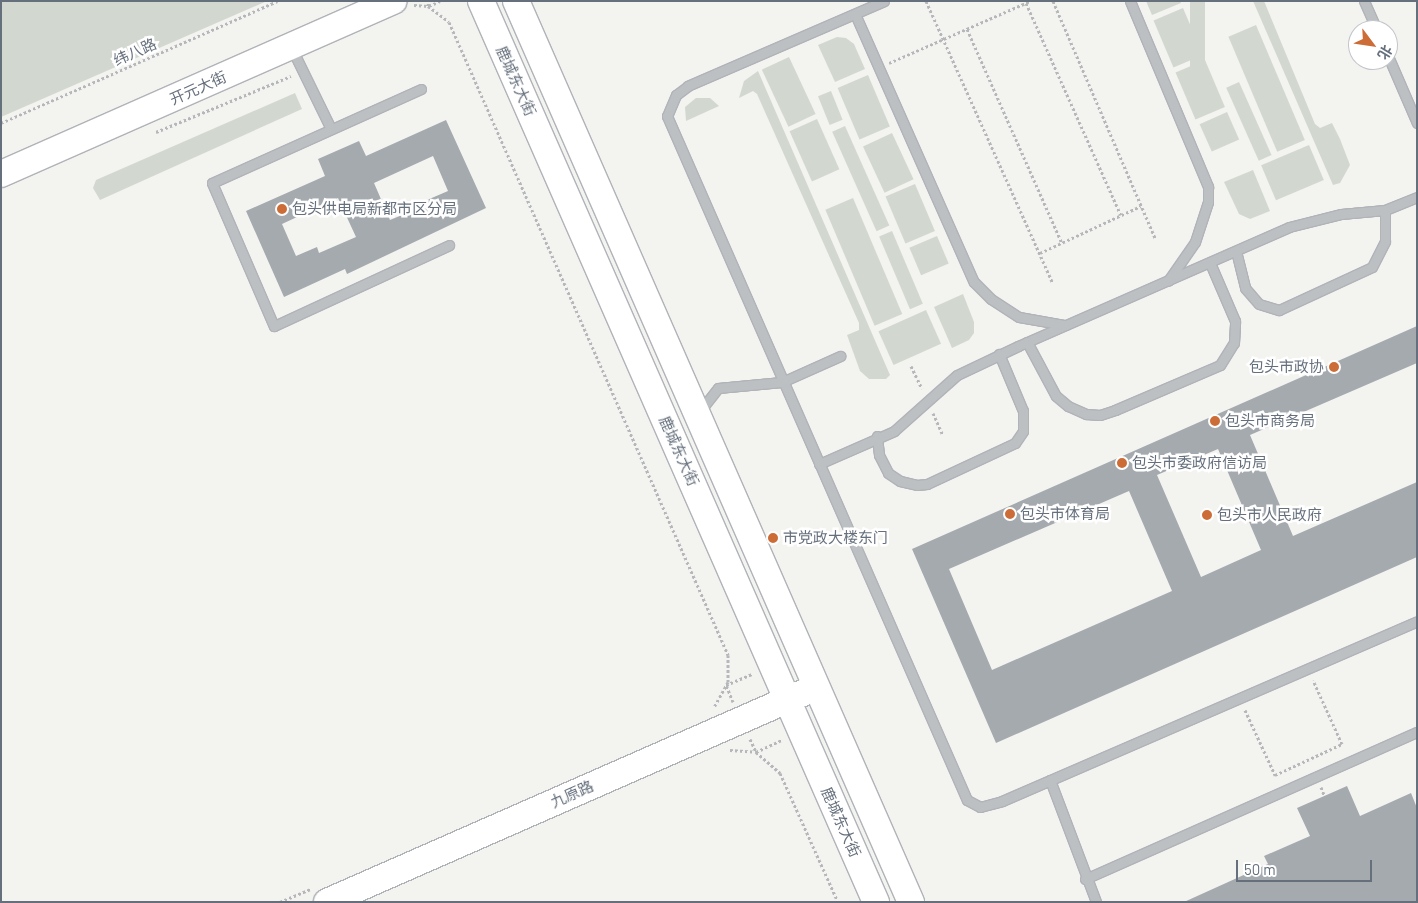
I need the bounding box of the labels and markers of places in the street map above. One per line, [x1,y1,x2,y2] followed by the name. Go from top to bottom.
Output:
[292,200,457,218] place label: 包头供电局新都市区分局
[276,203,288,215] marker: 包头供电局新都市区分局
[1249,358,1324,376] place label: 包头市政协
[1328,361,1340,373] marker: 包头市政协
[1225,412,1315,430] place label: 包头市商务局
[1209,415,1221,427] marker: 包头市商务局
[1132,454,1267,472] place label: 包头市委政府信访局
[1116,457,1128,469] marker: 包头市委政府信访局
[1020,505,1110,523] place label: 包头市体育局
[1217,506,1322,524] place label: 包头市人民政府
[1004,508,1016,520] marker: 包头市体育局
[1201,509,1213,521] marker: 包头市人民政府
[783,529,888,547] place label: 市党政大楼东门
[767,532,779,544] marker: 市党政大楼东门

